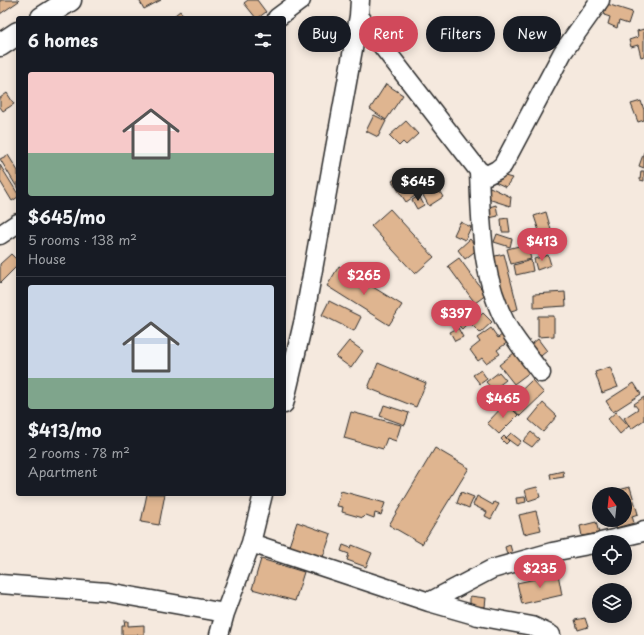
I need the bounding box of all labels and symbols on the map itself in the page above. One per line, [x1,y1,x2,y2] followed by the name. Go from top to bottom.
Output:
[394,168,442,202] pin: $645
[518,228,566,262] pin: $413
[340,262,388,296] pin: $265
[432,300,480,334] pin: $397
[479,385,527,419] pin: $465
[592,487,632,527] north arrow
[516,555,564,589] pin: $235

